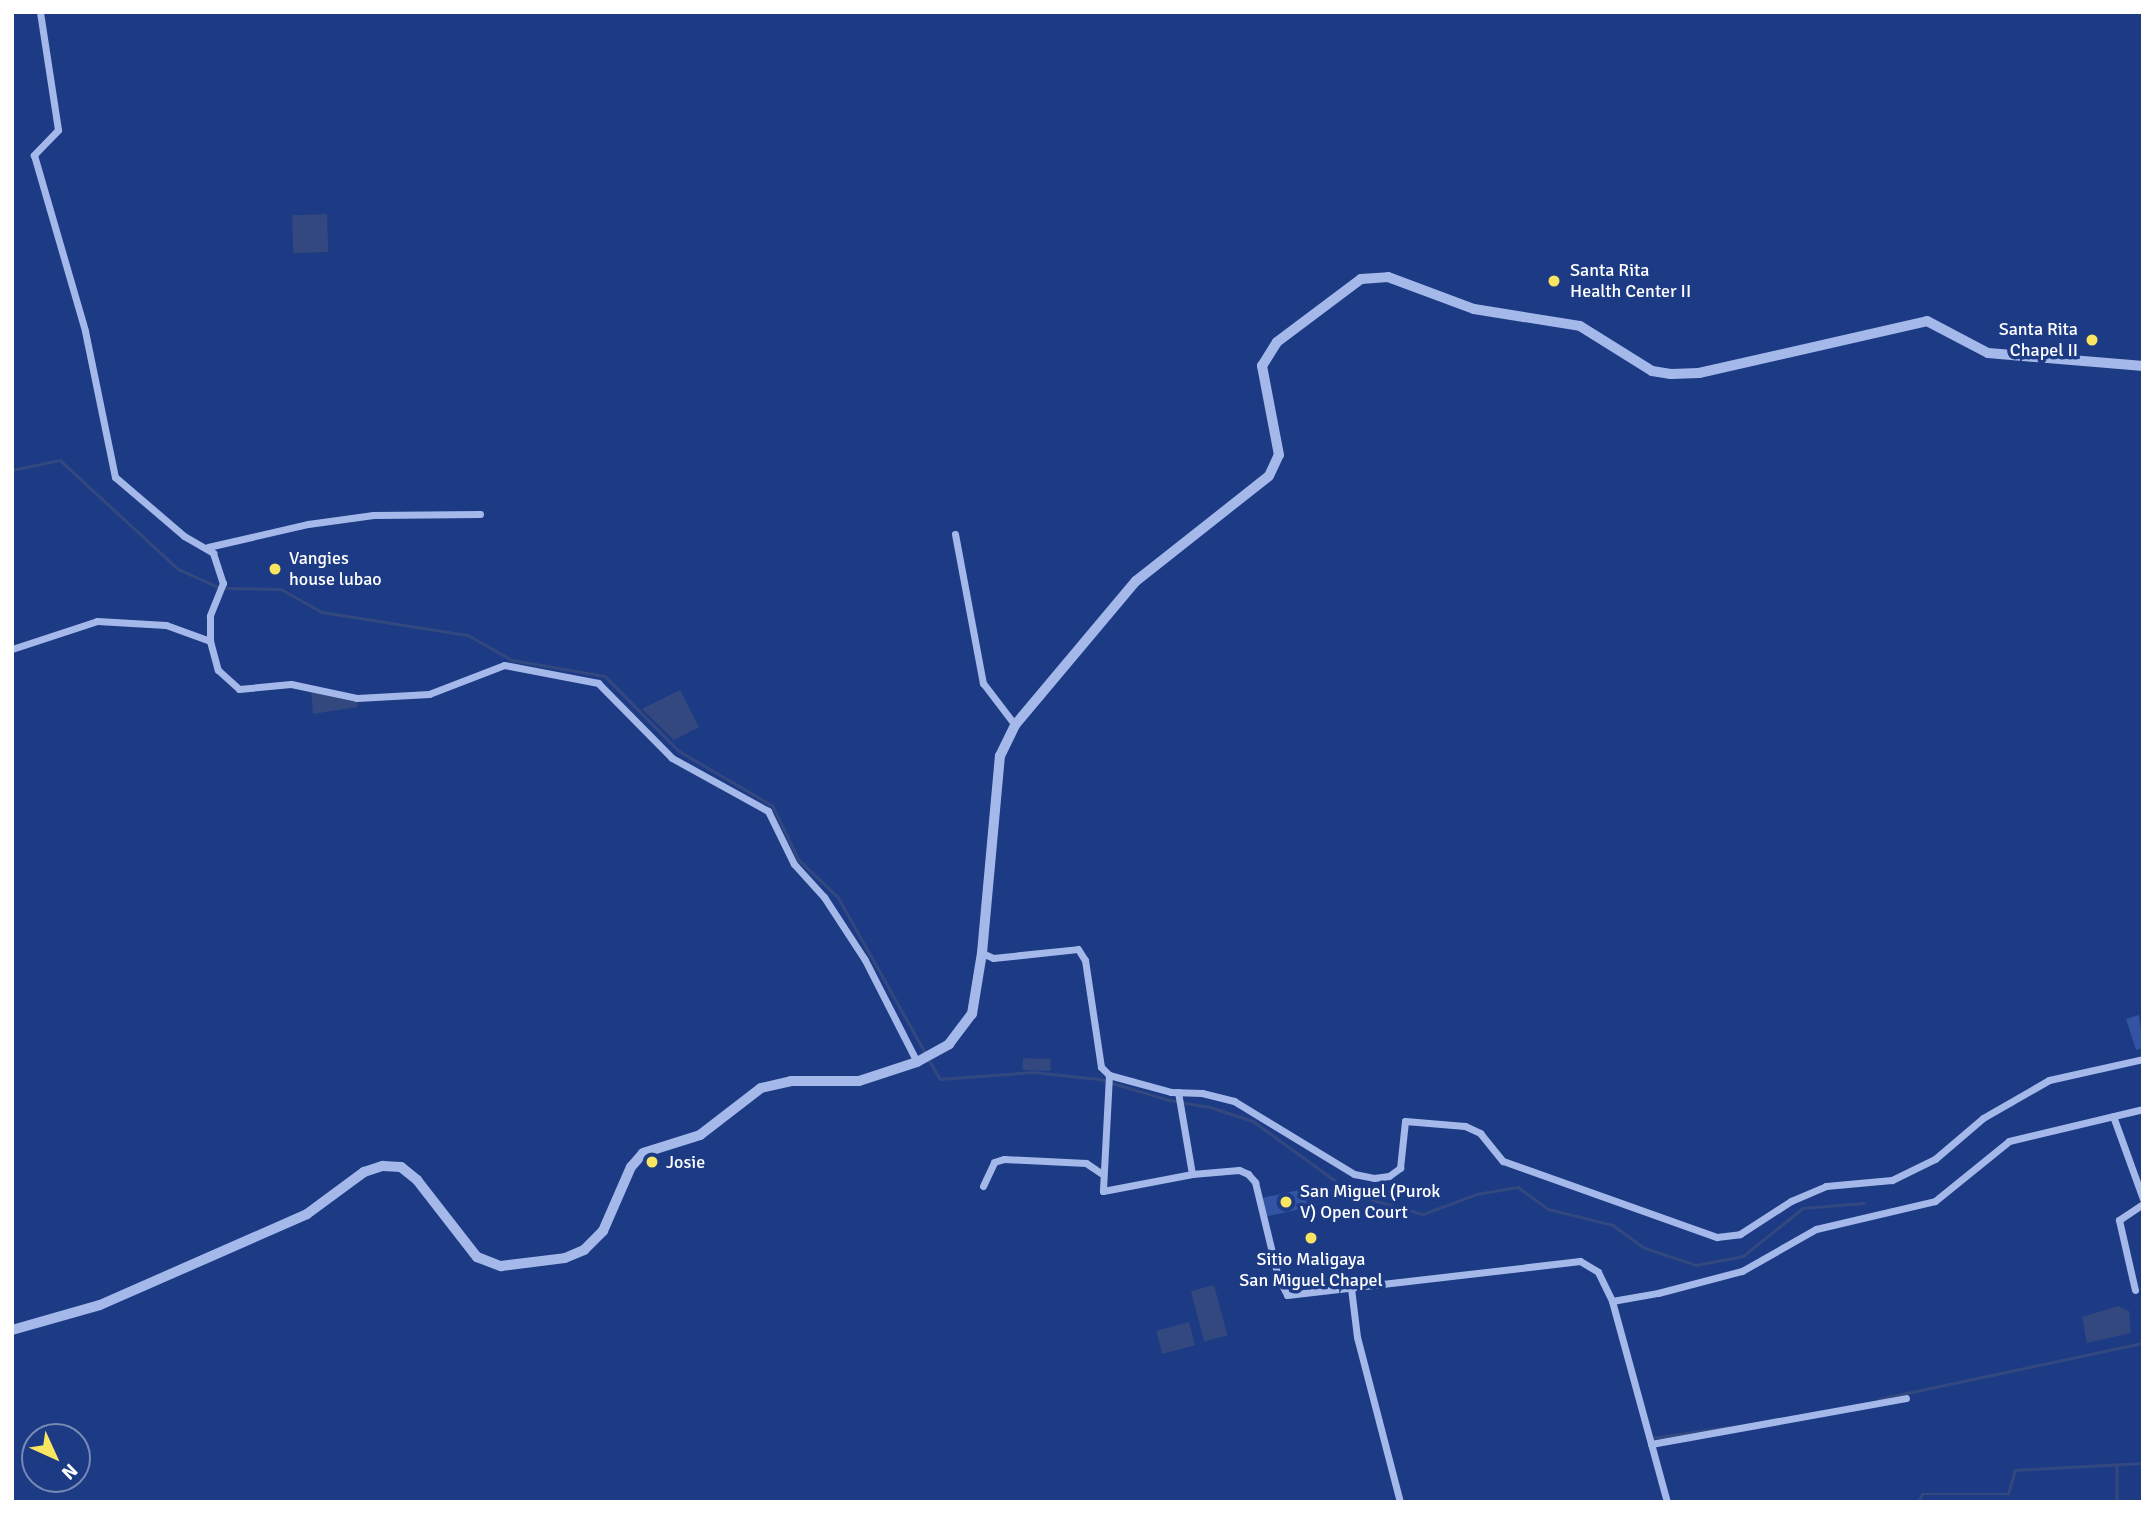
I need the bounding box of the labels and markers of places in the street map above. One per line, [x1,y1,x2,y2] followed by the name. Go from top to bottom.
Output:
[1570,260,1691,302] place label: Santa Rita Health Center II
[1544,271,1564,291] marker: Santa Rita Health Center II
[1999,319,2078,362] place label: Santa Rita Chapel II
[2084,332,2100,348] marker: Santa Rita Chapel II
[289,548,382,590] place label: Vangies house lubao
[267,561,283,577] marker: Vangies house lubao
[666,1151,705,1173] place label: Josie
[644,1154,660,1170] marker: Josie
[1300,1181,1440,1224] place label: San Miguel (Purok V) Open Court
[1278,1194,1294,1210] marker: San Miguel (Purok V) Open Court
[1303,1230,1319,1246] marker: Sitio Maligaya San Miguel Chapel
[1239,1249,1383,1292] place label: Sitio Maligaya San Miguel Chapel

